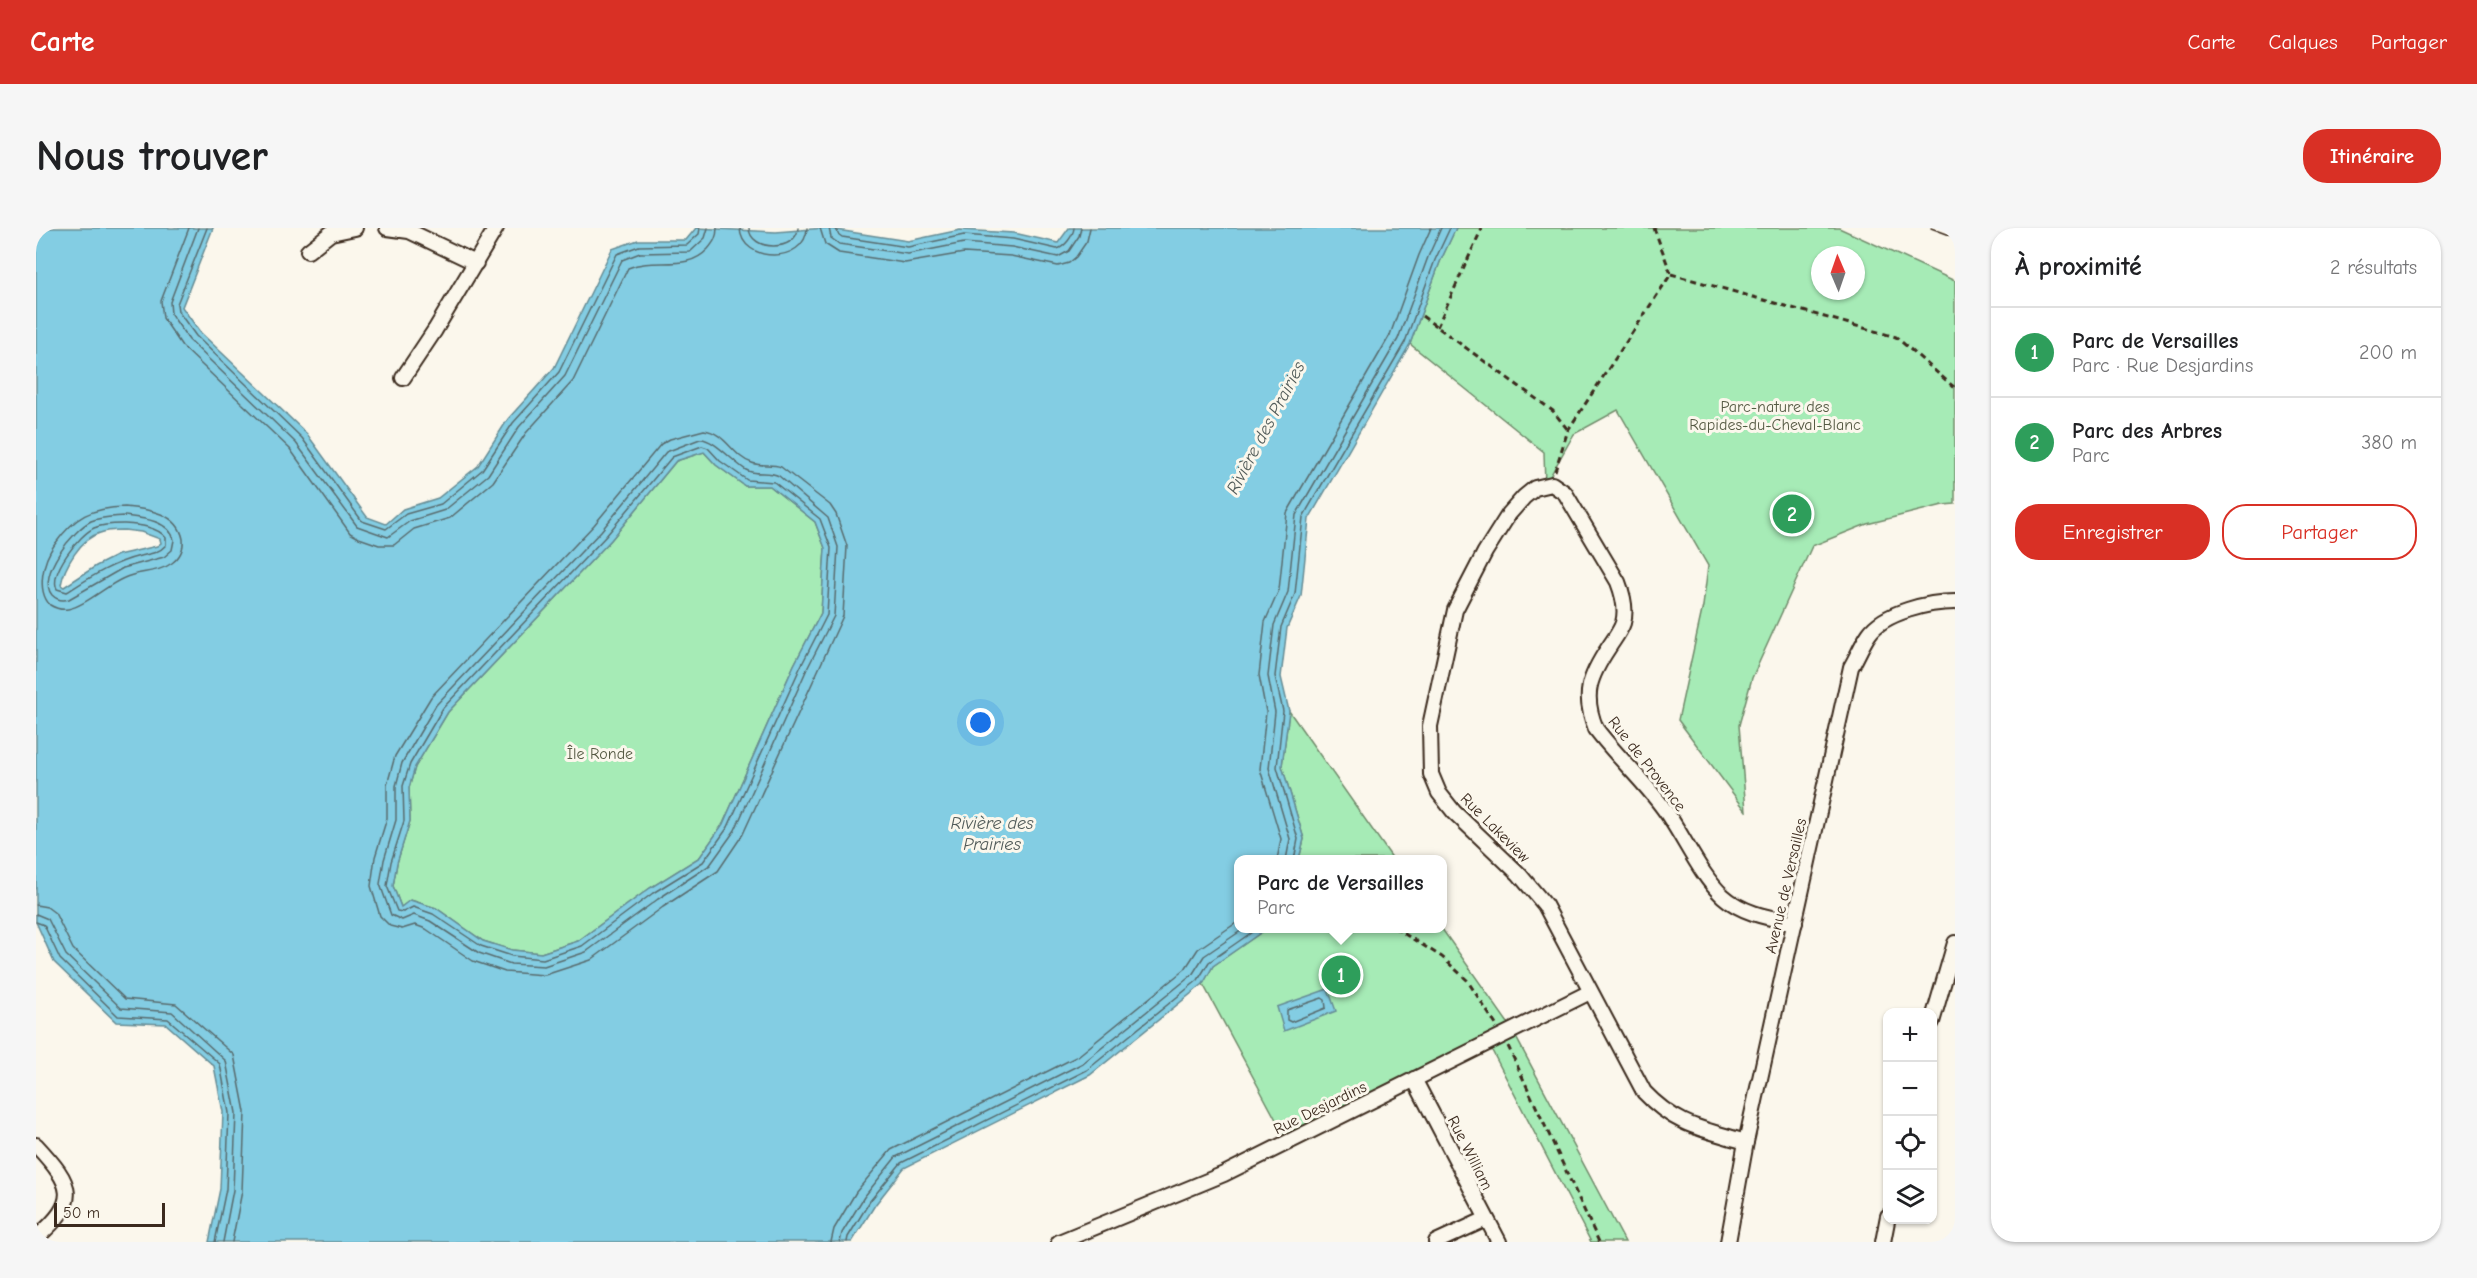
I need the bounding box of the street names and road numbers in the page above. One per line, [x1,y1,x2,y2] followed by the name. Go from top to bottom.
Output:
[1604,713,1690,815] street label: Rue de Provence
[1457,790,1534,867] street label: Rue Lakeview
[1762,816,1810,955] street label: Avenue de Versailles
[1271,1078,1370,1138] street label: Rue Desjardins
[1444,1113,1496,1193] street label: Rue William

